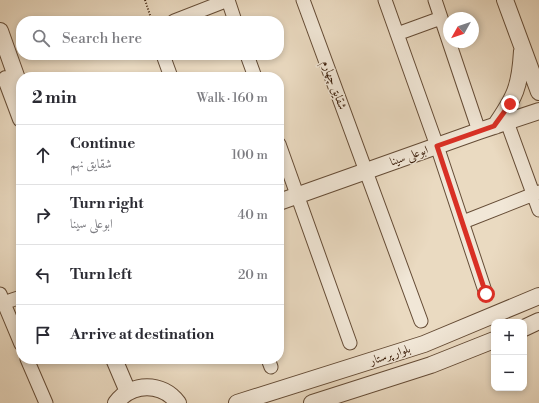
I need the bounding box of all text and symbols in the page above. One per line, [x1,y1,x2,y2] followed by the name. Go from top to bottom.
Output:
[443,12,479,48] north arrow
[16,16,284,60] search box
[30,27,52,49] icon: search
[62,29,142,48] text: Search here
[315,58,350,113] street label: شقایق چهارم
[32,87,77,109] text: 2 min
[197,90,268,106] text: Walk · 160 m
[501,95,519,113] route end
[70,134,135,153] text: Continue
[388,142,431,170] street label: ابوعلی سینا
[32,144,54,166] icon: ahead
[232,147,268,163] text: 100 m
[70,156,112,172] text: شقایق نهم
[70,194,144,213] text: Turn right
[32,204,54,226] icon: right
[238,207,268,223] text: 40 m
[70,216,113,232] text: ابوعلی سینا
[32,264,54,286] icon: left
[70,265,132,284] text: Turn left
[238,267,268,283] text: 20 m
[477,285,495,303] route start
[491,319,527,391] map controls
[491,319,527,355] button: +
[32,324,54,346] icon: arrive
[70,325,214,344] text: Arrive at destination
[367,341,412,369] street label: بلوار پرستار
[491,355,527,391] button: −

